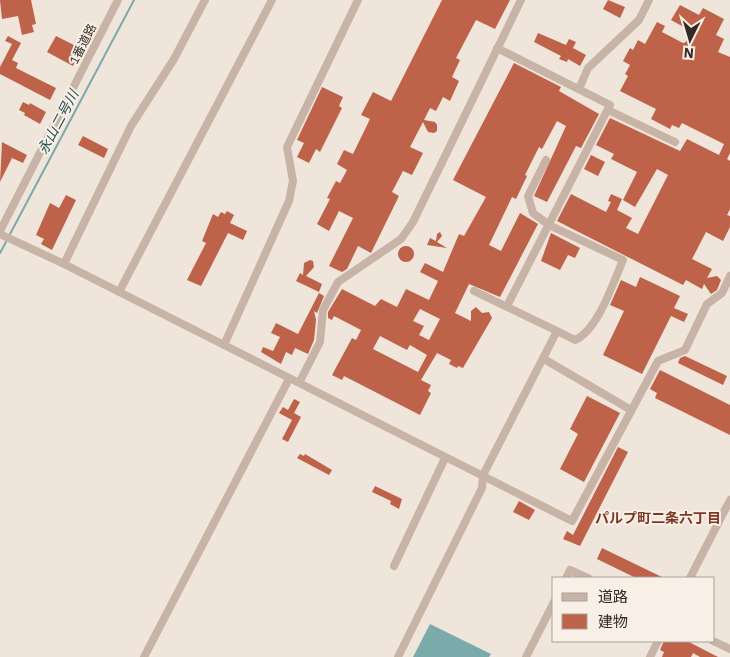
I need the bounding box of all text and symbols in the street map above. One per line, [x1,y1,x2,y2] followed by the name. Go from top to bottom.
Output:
[665,15,715,65] north arrow
[66,21,99,66] street label: 1番道路
[683,44,695,62] text: N
[34,85,83,157] water label: 永山二号川
[595,509,721,527] district label: パルプ町二条六丁目
[552,577,715,642] legend
[598,587,628,606] text: 道路
[598,612,628,631] text: 建物

